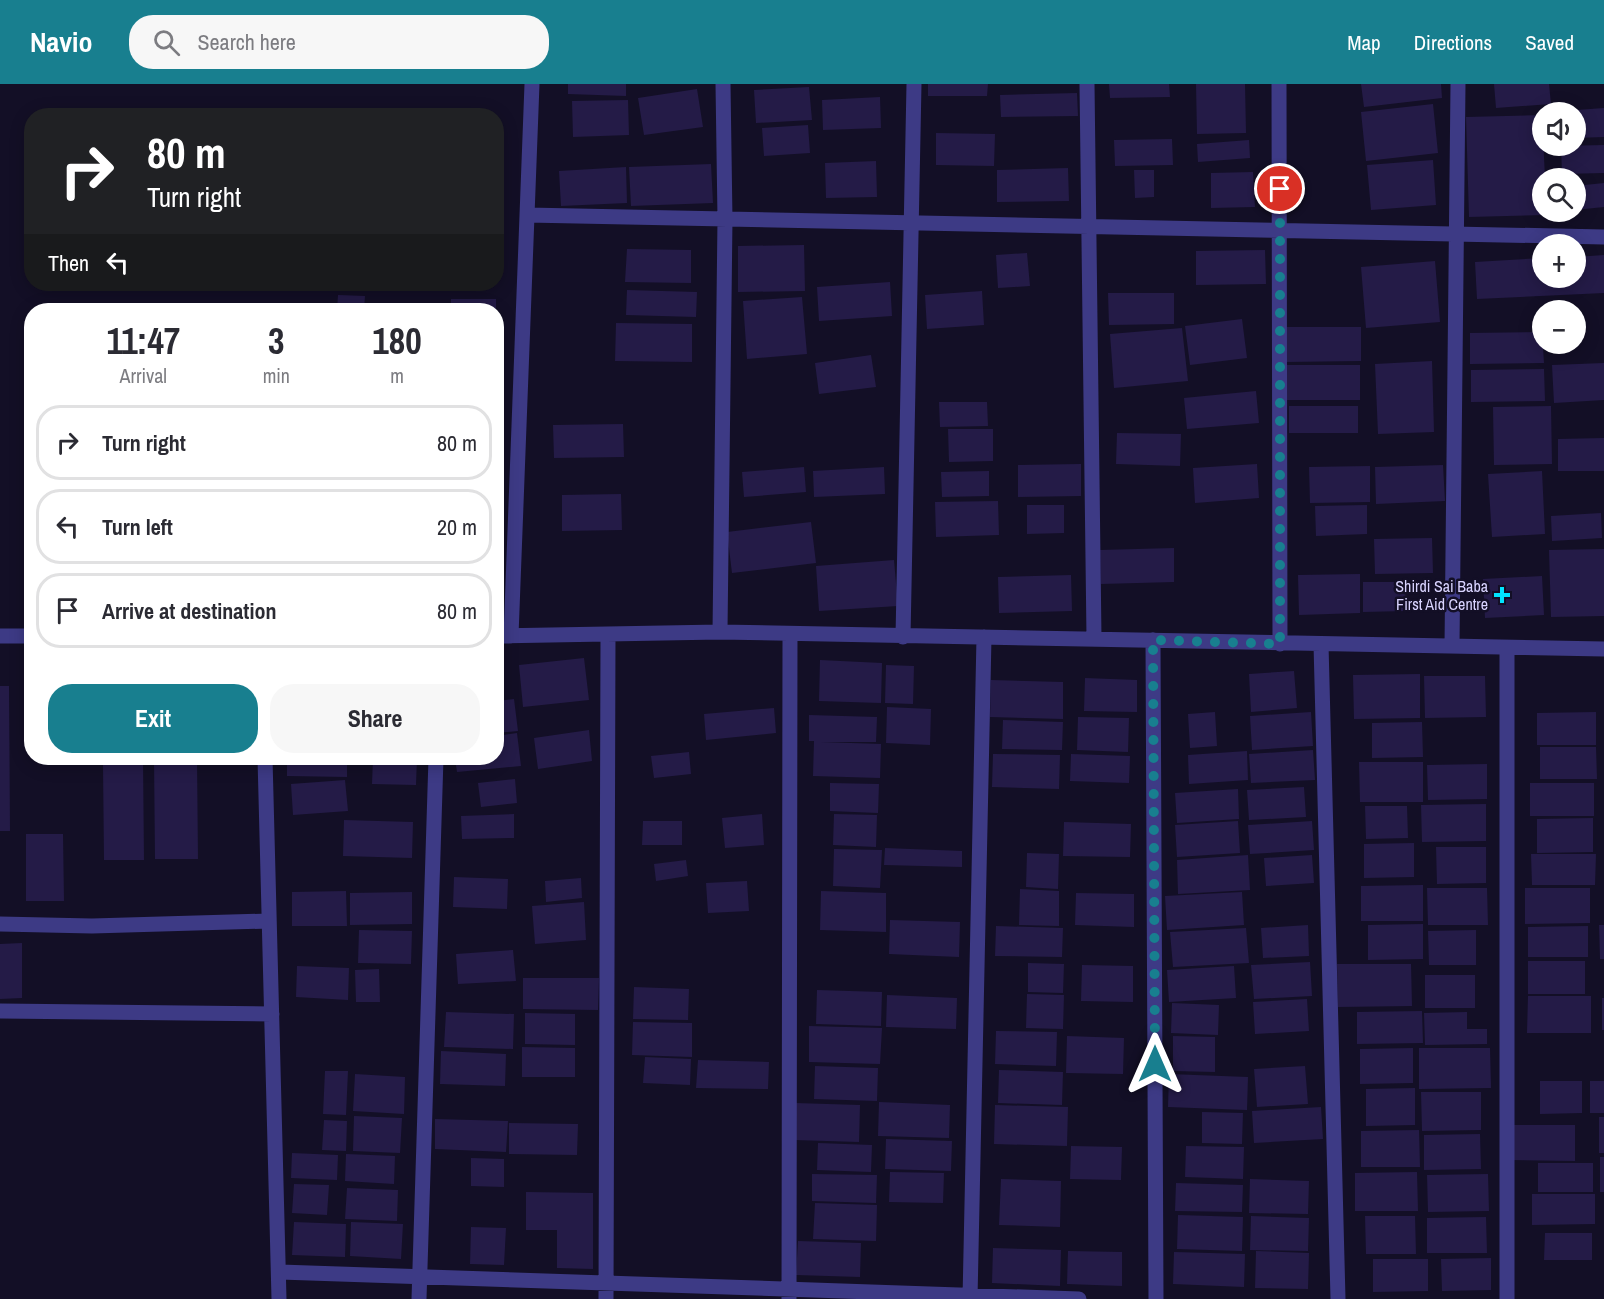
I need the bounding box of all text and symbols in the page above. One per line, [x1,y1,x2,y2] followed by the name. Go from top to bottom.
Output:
[129,15,549,69] search box
[30,23,93,61] text: Navio
[150,26,183,59] icon: search
[198,27,296,57] text: Search here
[1347,28,1381,57] text: Map
[1414,28,1492,57] text: Directions
[1525,28,1574,57] text: Saved
[1532,102,1586,354] map controls
[1532,102,1586,156] button: sound
[147,125,226,181] text: 80 m
[48,132,126,210] icon: right
[1254,163,1305,214] pin
[1532,168,1586,222] button: search
[1263,172,1296,205] icon: arrive
[147,179,241,215] text: Turn right
[1532,234,1586,288] button: +
[101,246,134,279] icon: left
[48,248,89,278] text: Then
[1532,300,1586,354] button: −
[106,317,180,365] text: 11:47
[268,317,285,365] text: 3
[372,317,422,365] text: 180
[120,362,167,389] text: Arrival
[263,362,290,389] text: min
[390,362,404,389] text: m
[51,426,84,459] icon: right
[102,428,186,458] text: Turn right
[437,428,477,458] text: 80 m
[51,510,84,543] icon: left
[102,512,173,542] text: Turn left
[437,512,477,542] text: 20 m
[1395,575,1489,615] place label: Shirdi Sai Baba First Aid Centre
[1493,586,1511,604] marker: Shirdi Sai Baba First Aid Centre
[51,594,84,627] icon: arrive
[102,596,276,626] text: Arrive at destination
[437,596,477,626] text: 80 m
[48,684,258,753] button: Exit
[270,684,480,753] button: Share
[1123,1032,1187,1096] position arrow

